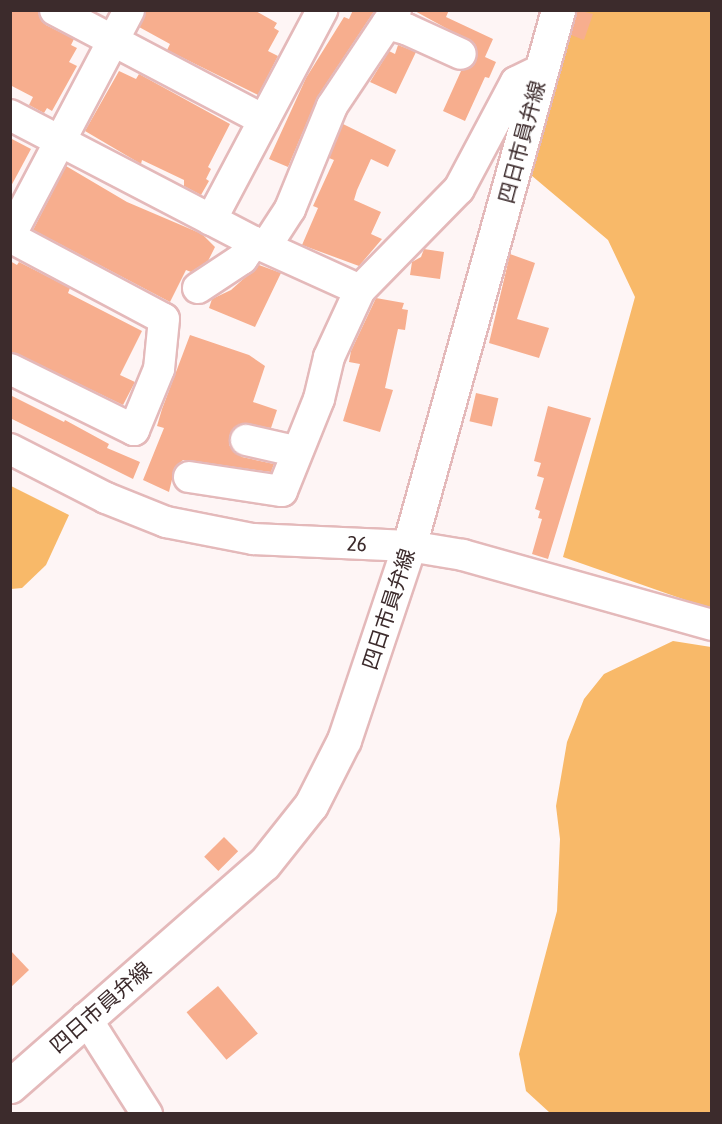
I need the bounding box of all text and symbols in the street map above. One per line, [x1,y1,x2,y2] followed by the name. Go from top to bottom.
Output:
[493,78,549,206] street label: 四日市員弁線
[346,530,368,556] street label: 26
[357,545,419,673] street label: 四日市員弁線
[44,956,156,1058] street label: 四日市員弁線

